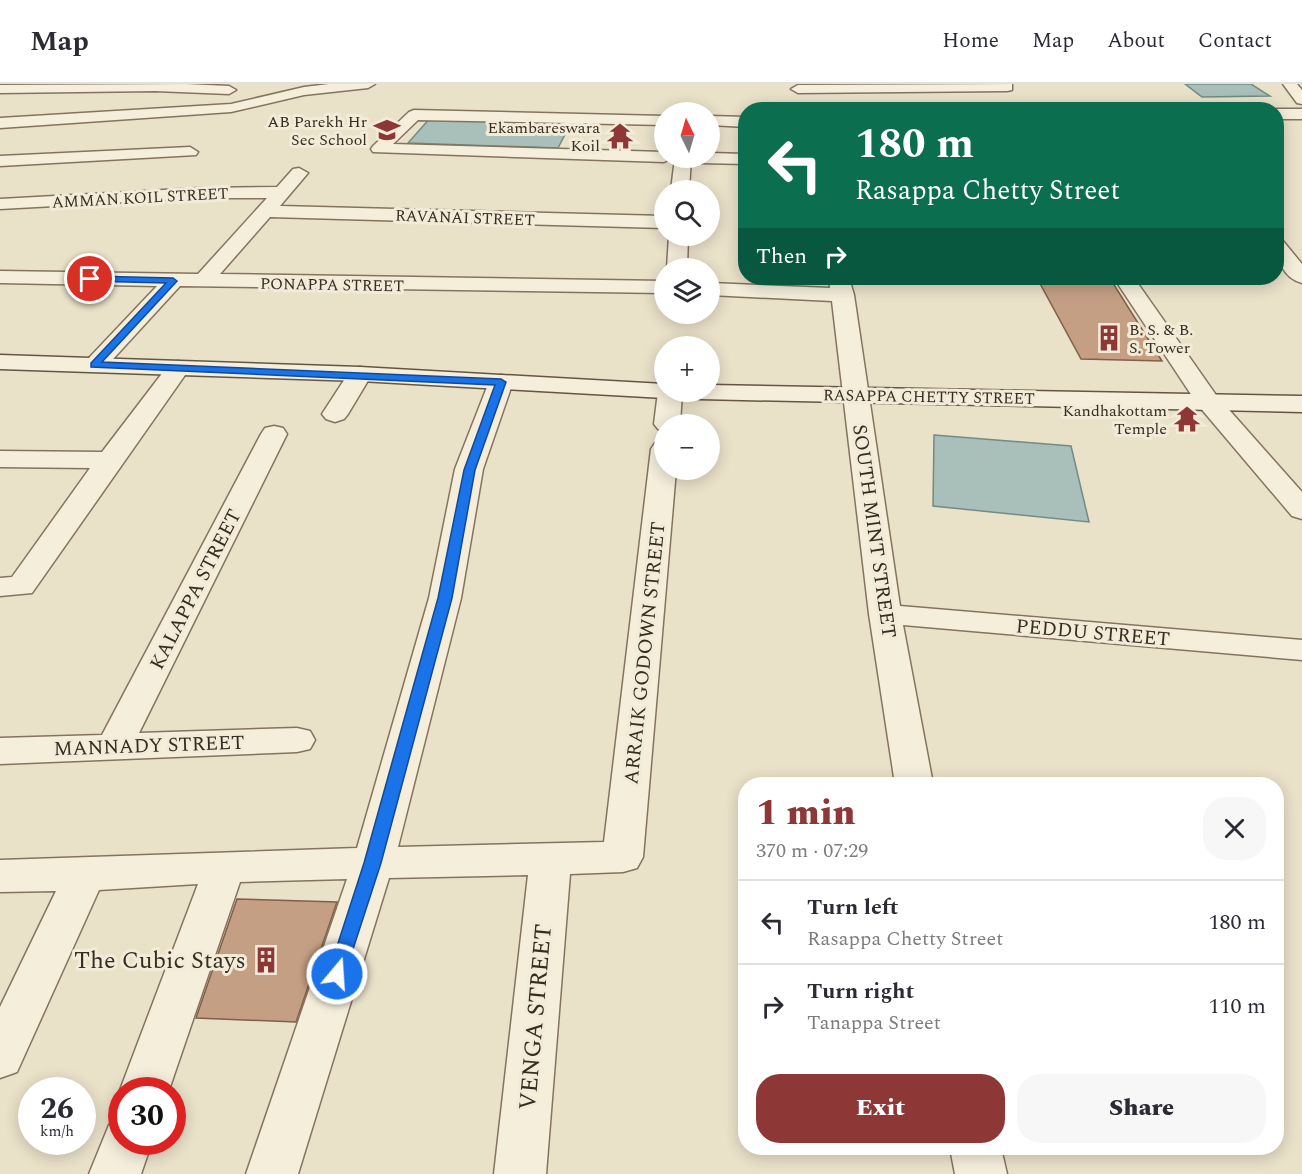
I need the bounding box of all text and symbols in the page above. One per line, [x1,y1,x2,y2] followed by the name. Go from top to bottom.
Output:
[30,20,89,63] text: Map
[942,25,999,57] text: Home
[1032,25,1074,57] text: Map
[1107,25,1165,57] text: About
[1198,25,1272,57] text: Contact
[654,102,720,168] north arrow
[654,102,720,480] map controls
[267,110,367,152] place label: AB Parekh Hr Sec School
[855,113,974,176] text: 180 m
[372,115,402,145] school or university icon: AB Parekh Hr Sec School
[487,116,600,158] place label: Ekambareswara Koil
[605,121,635,151] temple icon: Ekambareswara Koil
[756,126,834,204] icon: left
[855,170,1120,212] text: Rasappa Chetty Street
[654,180,720,246] button: search
[51,181,229,215] street label: AMMAN KOIL STREET
[395,204,536,232] street label: RAVANAI STREET
[756,240,807,273] text: Then
[819,240,852,273] icon: right
[64,253,115,304] pin
[654,258,720,324] button: layers
[73,262,106,295] icon: arrive
[260,272,404,298] street label: PONAPPA STREET
[1129,318,1193,360] place label: B. S. & B. S. Tower
[1094,323,1124,353] building icon: B. S. & B. S. Tower
[654,336,720,402] button: +
[823,383,1035,411] street label: RASAPPA CHETTY STREET
[1063,399,1167,441] place label: Kandhakottam Temple
[1172,404,1202,434] temple icon: Kandhakottam Temple
[654,414,720,480] button: −
[844,422,904,640] street label: SOUTH MINT STREET
[142,504,249,675] street label: KALAPPA STREET
[616,520,674,786] street label: ARRAIK GODOWN STREET
[1015,611,1171,655] street label: PEDDU STREET
[53,728,245,764] street label: MANNADY STREET
[756,786,856,841] text: 1 min
[1203,797,1266,860] button: close
[756,836,868,866] text: 370 m · 07:29
[807,891,899,924] text: Turn left
[756,906,789,939] icon: left
[1209,906,1266,939] text: 180 m
[510,922,562,1112] street label: VENGA STREET
[807,924,1003,954] text: Rasappa Chetty Street
[305,942,369,1006] position arrow
[74,943,246,979] place label: The Cubic Stays
[251,945,281,975] building icon: The Cubic Stays
[807,975,914,1008] text: Turn right
[756,990,789,1023] icon: right
[1209,990,1266,1023] text: 110 m
[807,1008,941,1038] text: Tanappa Street
[756,1074,1005,1143] button: Exit
[1017,1074,1266,1143] button: Share
[108,1077,186,1155] speed limit sign: 30
[40,1086,74,1132] text: 26
[40,1120,74,1143] text: km/h

